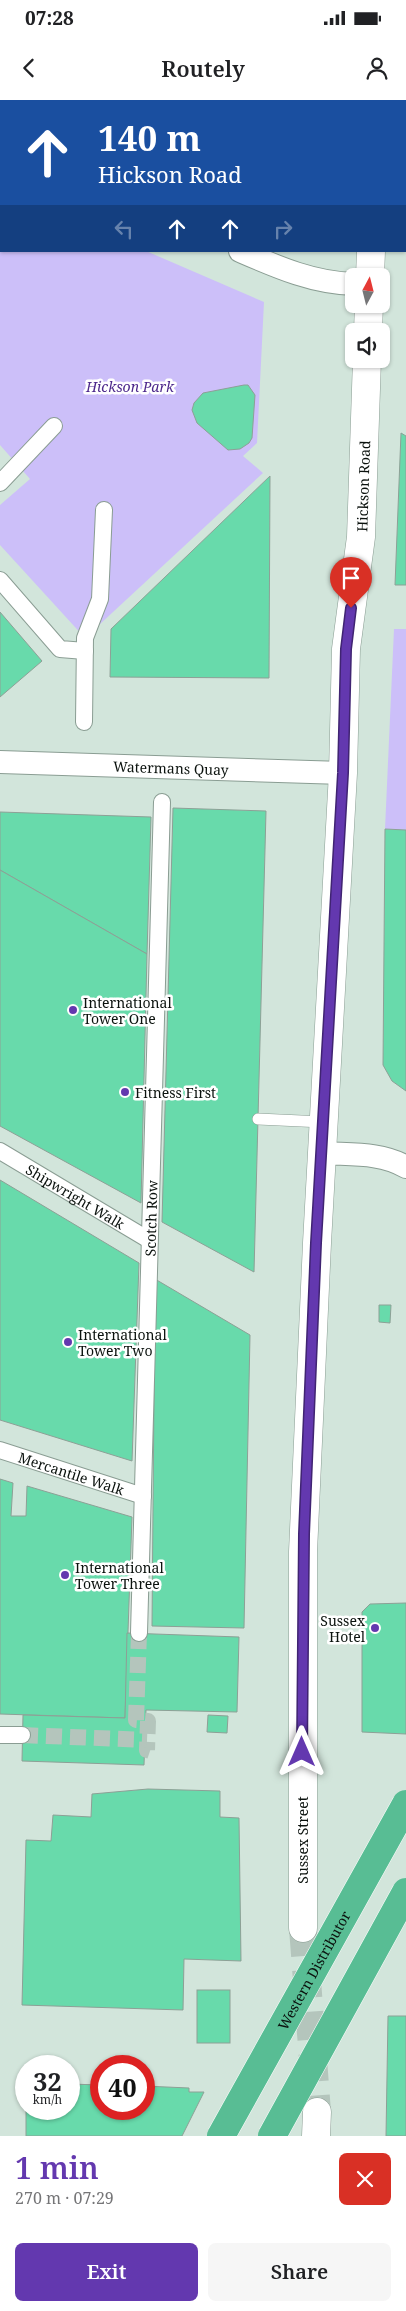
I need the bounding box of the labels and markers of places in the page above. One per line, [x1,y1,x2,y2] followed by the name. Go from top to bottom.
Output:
[330,557,372,608] pin
[83,993,172,1028] place label: International Tower One
[67,1004,79,1016] marker: International Tower One
[135,1083,216,1102] place label: Fitness First
[119,1086,131,1098] marker: Fitness First
[78,1325,167,1360] place label: International Tower Two
[62,1336,74,1348] marker: International Tower Two
[75,1558,164,1593] place label: International Tower Three
[59,1569,71,1581] marker: International Tower Three
[320,1611,366,1646] place label: Sussex Hotel
[369,1622,381,1634] marker: Sussex Hotel

